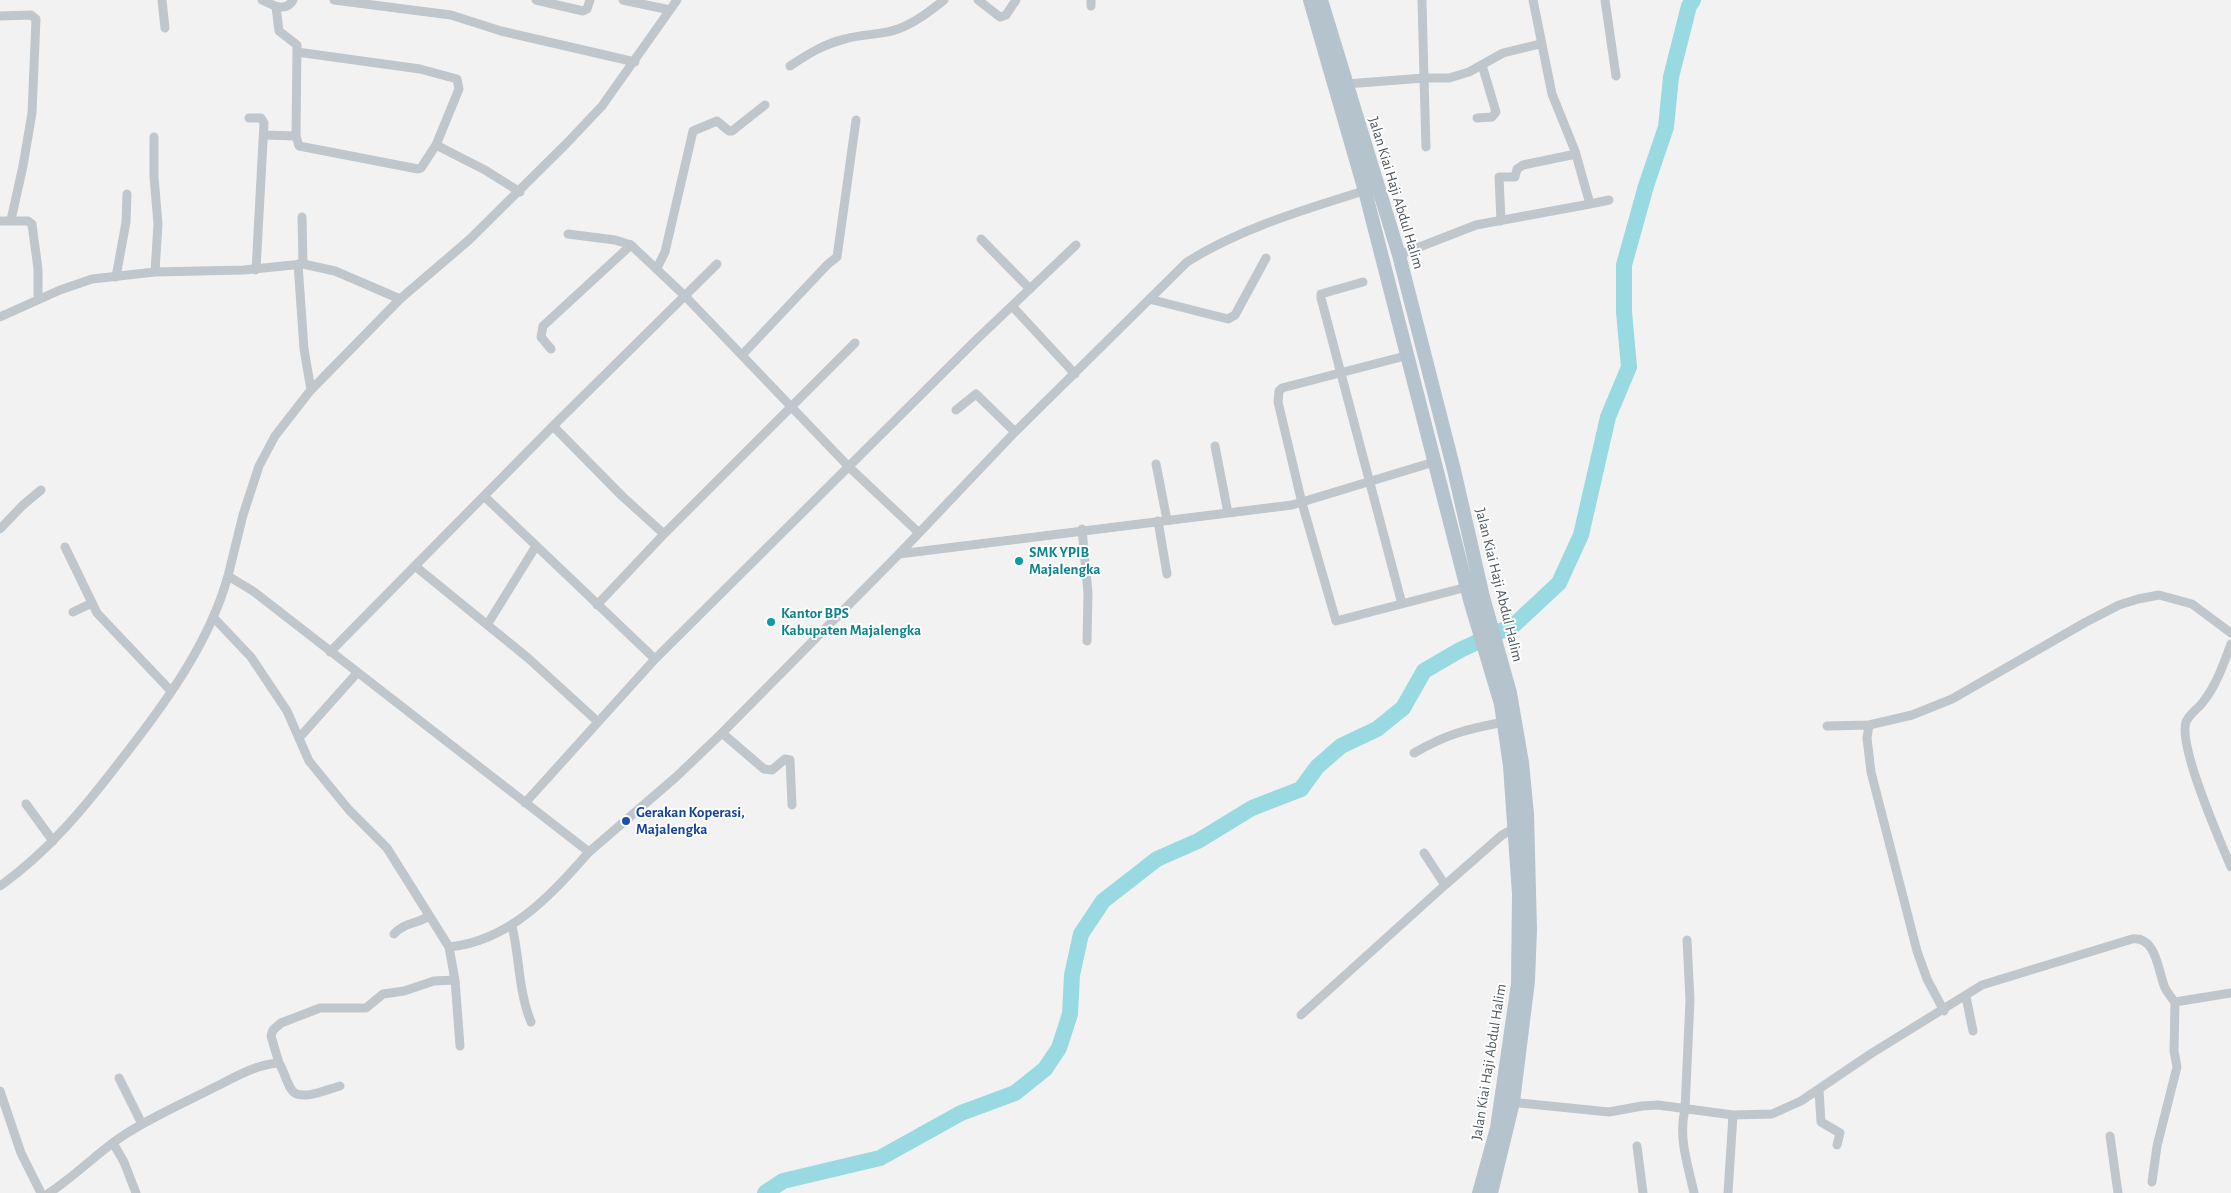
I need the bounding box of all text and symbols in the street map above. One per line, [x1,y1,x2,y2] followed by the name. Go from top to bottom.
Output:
[1364,115,1428,271] street label: Jalan Kiai Haji Abdul Halim
[1471,506,1527,664] street label: Jalan Kiai Haji Abdul Halim
[1029,543,1100,578] place label: SMK YPIB Majalengka
[1013,555,1025,567] marker: SMK YPIB Majalengka
[781,604,921,639] place label: Kantor BPS Kabupaten Majalengka
[765,616,777,628] marker: Kantor BPS Kabupaten Majalengka
[636,803,745,838] place label: Gerakan Koperasi, Majalengka
[620,815,632,827] marker: Gerakan Koperasi, Majalengka
[1468,983,1510,1141] street label: Jalan Kiai Haji Abdul Halim

